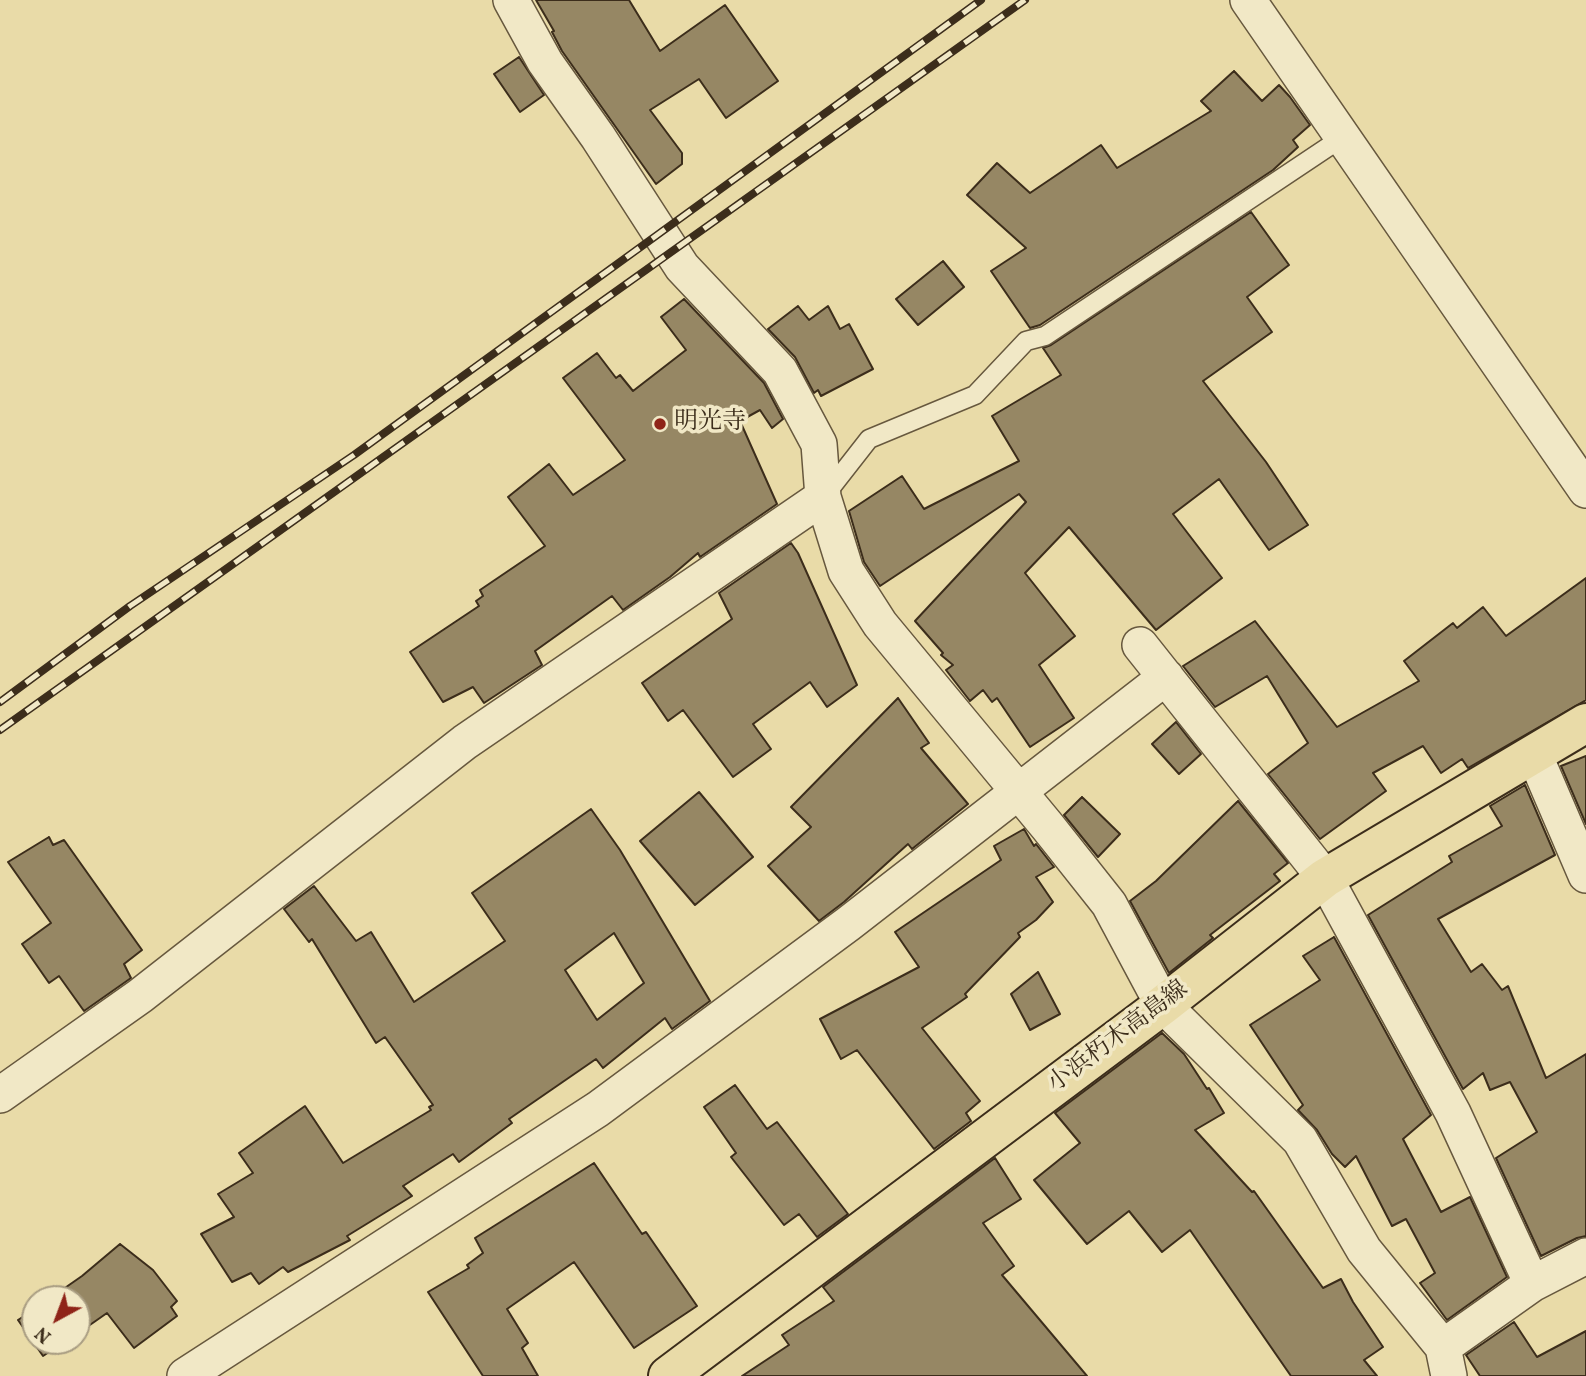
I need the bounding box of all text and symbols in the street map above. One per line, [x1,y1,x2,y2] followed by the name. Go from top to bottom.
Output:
[674,410,746,438] place label: 明光寺
[652,416,668,432] marker: 明光寺
[1043,976,1195,1100] street label: 小浜朽木高島線
[21,1285,91,1355] north arrow
[30,1320,57,1349] text: N

